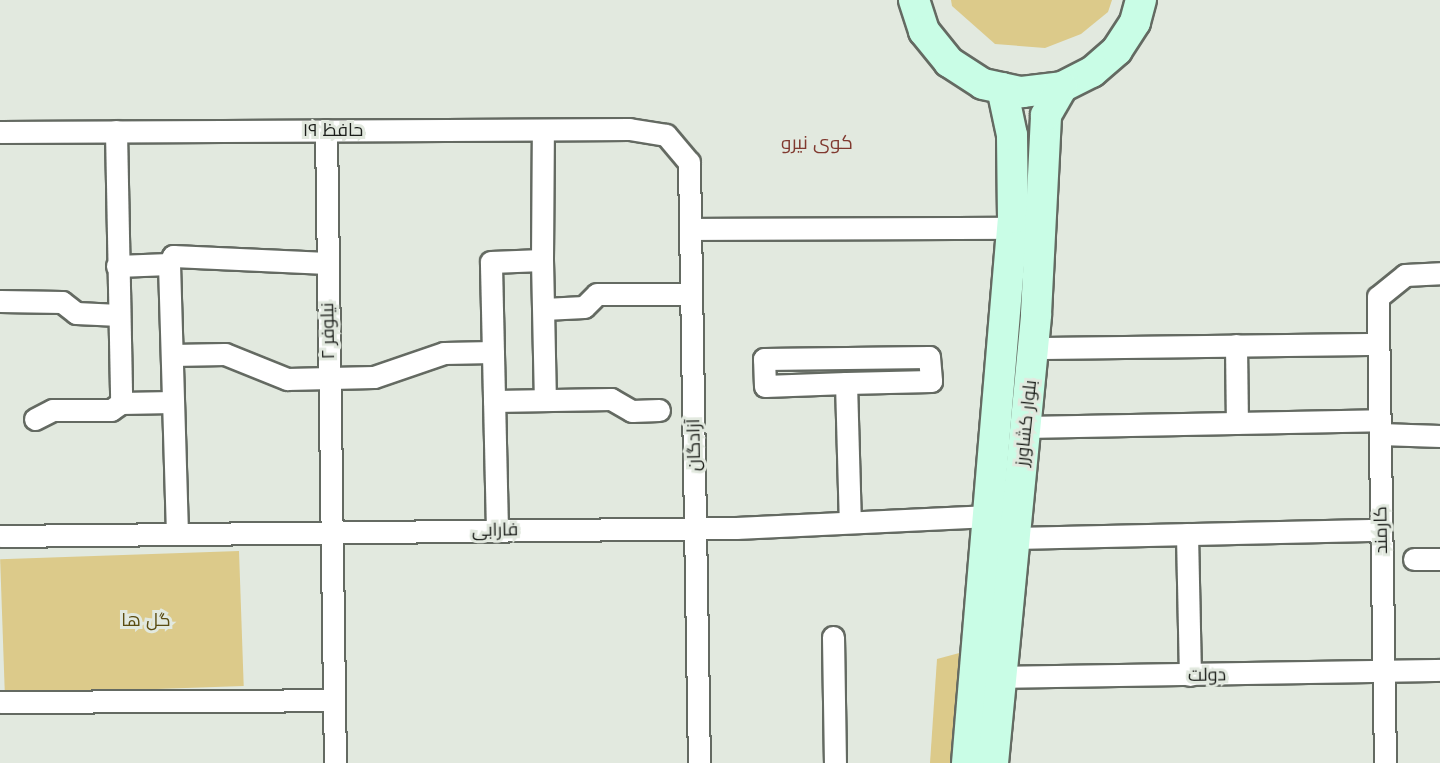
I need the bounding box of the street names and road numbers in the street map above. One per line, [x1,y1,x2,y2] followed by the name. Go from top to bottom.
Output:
[303,119,363,141] street label: حافظ ۱۹
[317,302,339,360] street label: نیلوفر ۲
[1011,379,1041,467] street label: بلوار کشاورز
[683,419,705,471] street label: آزادگان
[1370,506,1392,554] street label: کارمند
[472,519,518,541] street label: فارابی
[1188,664,1226,686] street label: دولت

